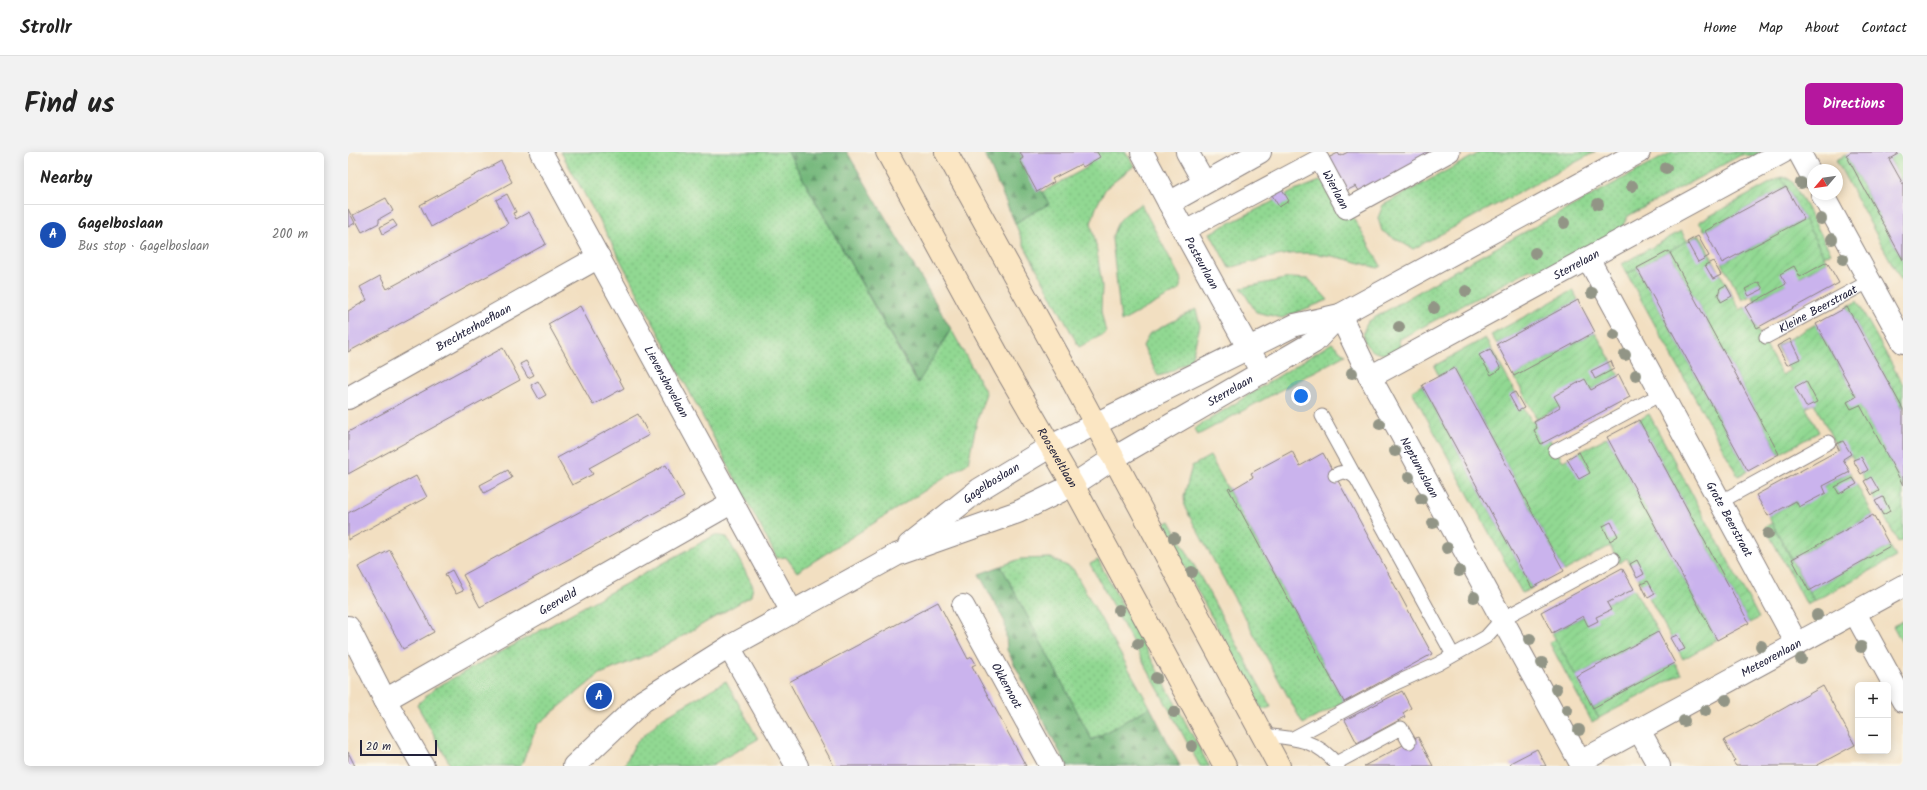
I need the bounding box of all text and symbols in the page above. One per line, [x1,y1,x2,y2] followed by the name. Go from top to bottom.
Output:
[20,13,72,43] text: Strollr
[1703,17,1737,39] text: Home
[1759,17,1783,39] text: Map
[1805,17,1839,39] text: About
[1861,17,1907,39] text: Contact
[24,82,115,127] text: Find us
[1805,83,1903,125] button: Directions
[1807,164,1843,200] north arrow
[40,165,92,192] text: Nearby
[1317,167,1354,213] street label: Wierlaan
[78,212,163,236] text: Gagelboslaan
[49,224,57,245] text: A
[272,224,308,245] text: 200 m
[1179,233,1224,293] street label: Pasteurlaan
[78,236,209,257] text: Bus stop · Gagelboslaan
[1550,244,1603,285] street label: Sterrelaan
[1775,280,1861,338] street label: Kleine Beerstraat
[432,299,515,356] street label: Brechterhoeflaan
[639,342,694,422] street label: Lievenshovelaan
[1204,370,1257,412] street label: Sterrelaan
[1291,386,1311,406] your location
[1032,424,1082,492] street label: Rooseveltlaan
[1395,433,1444,502] street label: Neptunuslaan
[959,458,1023,509] street label: Gagelboslaan
[1701,478,1758,561] street label: Grote Beerstraat
[535,583,582,620] street label: Geerveld
[1737,634,1805,682] street label: Meteorenlaan
[986,659,1027,713] street label: Okkernoot
[586,681,612,711] pin: A
[1855,682,1891,754] map controls
[1855,682,1891,718] button: +
[1855,718,1891,754] button: −
[360,738,437,757] scale bar
[366,738,391,756] text: 20 m

